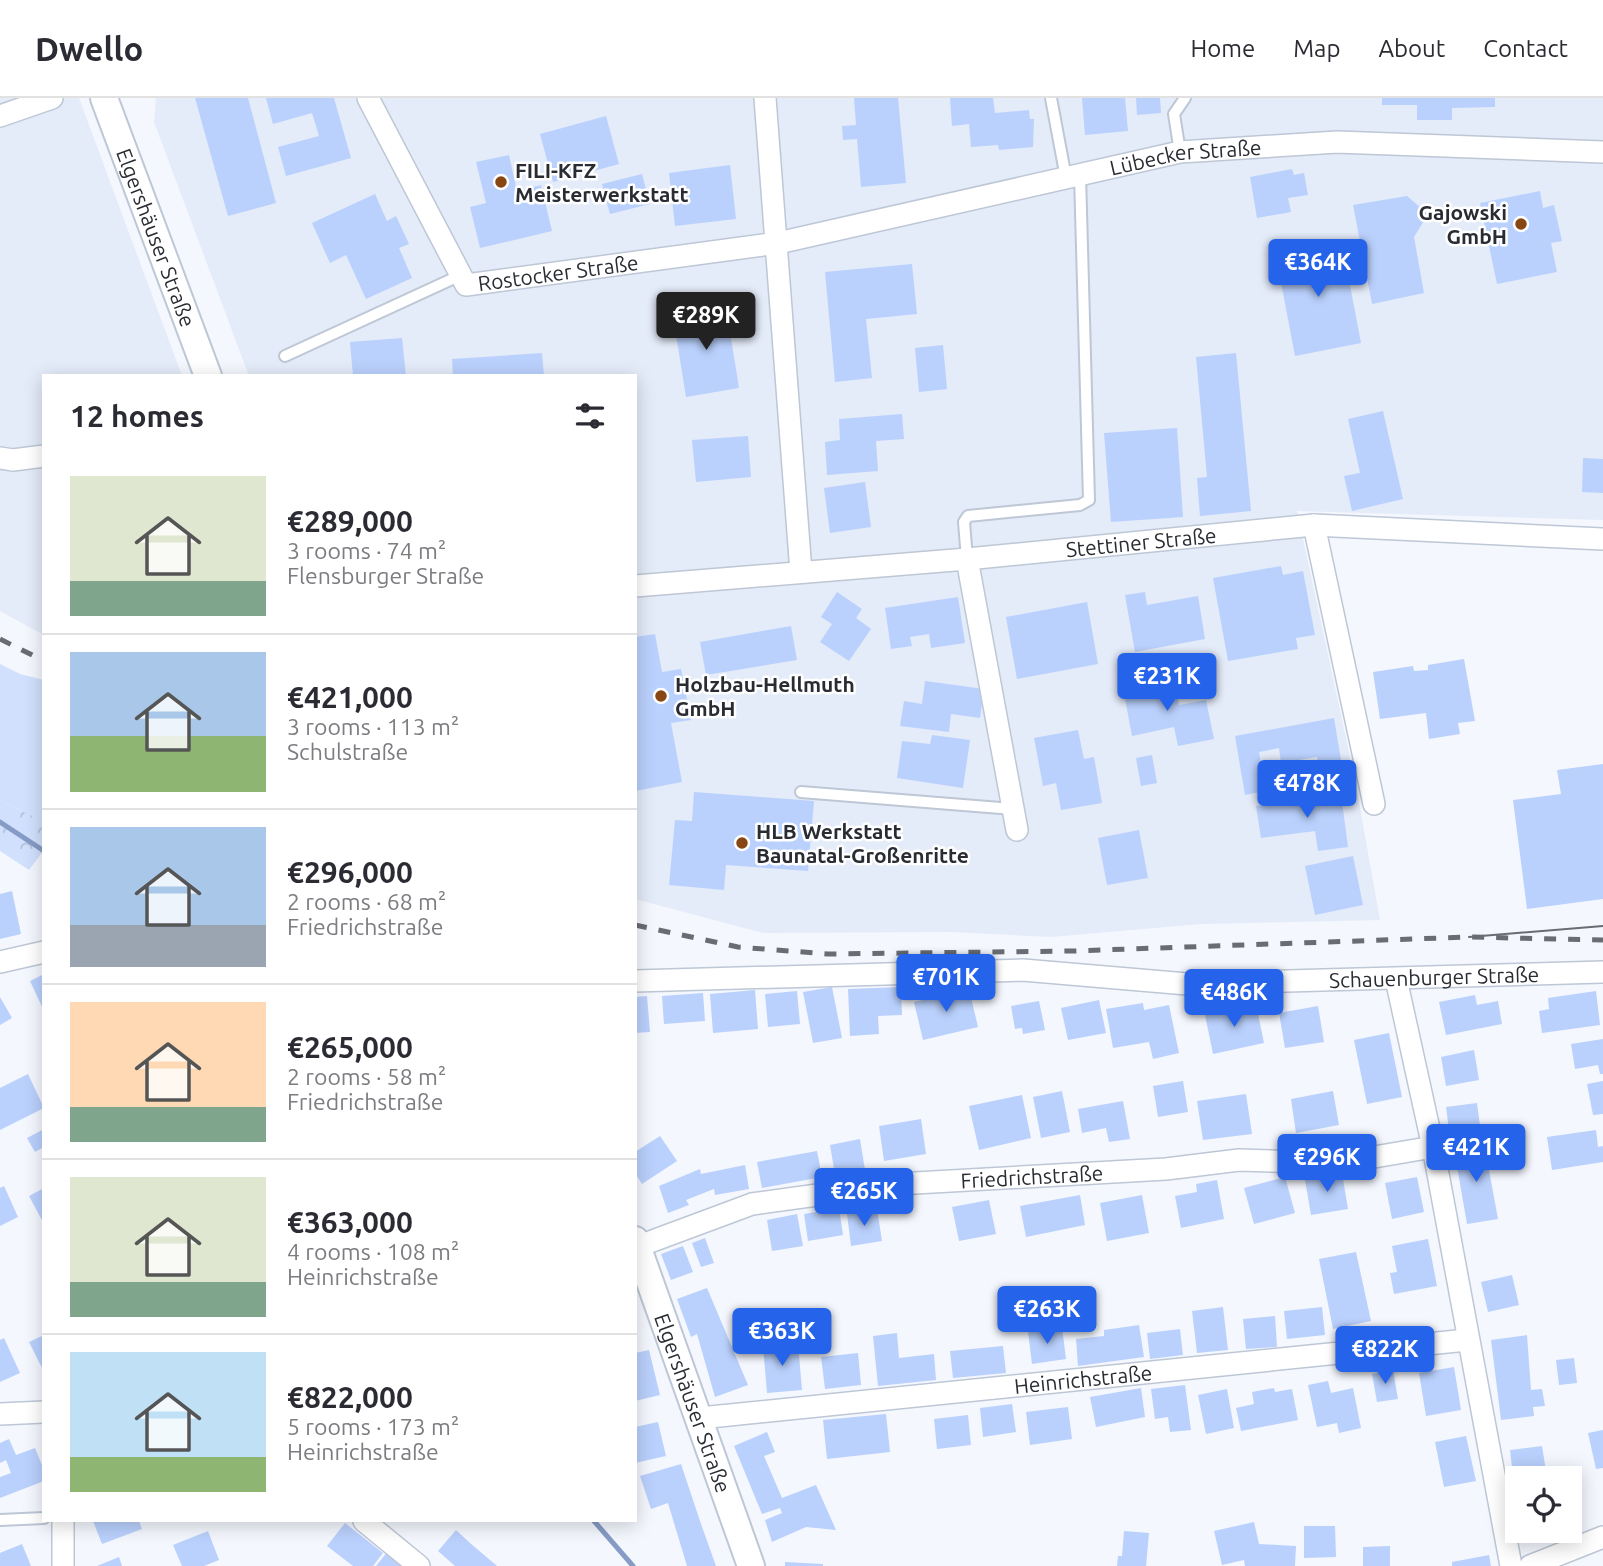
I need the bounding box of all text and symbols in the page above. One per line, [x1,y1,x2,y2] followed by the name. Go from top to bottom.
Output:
[35,30,143,67] text: Dwello
[1190,35,1255,62] text: Home
[1293,35,1340,62] text: Map
[1378,35,1445,62] text: About
[1483,35,1568,62] text: Contact
[1107,135,1262,180] street label: Lübecker Straße
[112,145,200,330] street label: Elgershäuser Straße
[515,158,688,206] place label: FILI-KFZ Meisterwerkstatt
[493,174,509,190] marker: FILI-KFZ Meisterwerkstatt
[1418,200,1507,248] place label: Gajowski GmbH
[1513,216,1529,232] marker: Gajowski GmbH
[1269,240,1367,299] pin: €364K
[1284,249,1352,274] text: €364K
[476,250,640,295] street label: Rostocker Straße
[657,292,755,352] pin: €289K
[672,302,740,327] text: €289K
[571,397,609,435] icon: filters
[70,399,204,433] text: 12 homes
[126,504,210,588] icon: home
[287,504,413,538] text: €289,000
[1065,523,1217,561] street label: Stettiner Straße
[287,538,446,563] text: 3 rooms · 74 m²
[287,563,484,588] text: Flensburger Straße
[1118,654,1216,713] pin: €231K
[1133,663,1201,688] text: €231K
[675,672,855,720] place label: Holzbau-Hellmuth GmbH
[126,680,210,764] icon: home
[287,680,413,714] text: €421,000
[653,688,669,704] marker: Holzbau-Hellmuth GmbH
[287,714,459,739] text: 3 rooms · 113 m²
[287,739,408,764] text: Schulstraße
[1258,760,1356,820] pin: €478K
[1273,770,1341,795] text: €478K
[756,819,969,867] place label: HLB Werkstatt Baunatal-Großenritte
[734,835,750,851] marker: HLB Werkstatt Baunatal-Großenritte
[126,855,210,939] icon: home
[287,855,413,889] text: €296,000
[287,889,446,914] text: 2 rooms · 68 m²
[287,914,443,939] text: Friedrichstraße
[897,954,995,1014] pin: €701K
[1329,962,1540,992] street label: Schauenburger Straße
[912,964,980,989] text: €701K
[1185,970,1283,1029] pin: €486K
[1200,979,1268,1004] text: €486K
[126,1030,210,1114] icon: home
[287,1030,413,1064] text: €265,000
[287,1064,446,1089] text: 2 rooms · 58 m²
[287,1089,443,1114] text: Friedrichstraße
[1427,1124,1525,1184] pin: €421K
[1278,1134,1376,1194] pin: €296K
[1442,1134,1510,1159] text: €421K
[1293,1144,1361,1169] text: €296K
[960,1161,1104,1192] street label: Friedrichstraße
[815,1168,913,1228] pin: €265K
[830,1178,898,1203] text: €265K
[126,1205,210,1289] icon: home
[287,1205,413,1239] text: €363,000
[287,1239,459,1264] text: 4 rooms · 108 m²
[287,1264,439,1289] text: Heinrichstraße
[998,1286,1096,1346] pin: €263K
[1013,1296,1081,1321] text: €263K
[733,1308,831,1368] pin: €363K
[650,1310,736,1496] street label: Elgershäuser Straße
[748,1318,816,1343] text: €363K
[1336,1326,1434,1386] pin: €822K
[1351,1336,1419,1361] text: €822K
[1013,1360,1153,1398] street label: Heinrichstraße
[126,1380,210,1464] icon: home
[287,1380,413,1414] text: €822,000
[287,1414,459,1439] text: 5 rooms · 173 m²
[287,1439,439,1464] text: Heinrichstraße
[1505,1466,1582,1543] map controls
[1505,1466,1582,1543] button: locate

